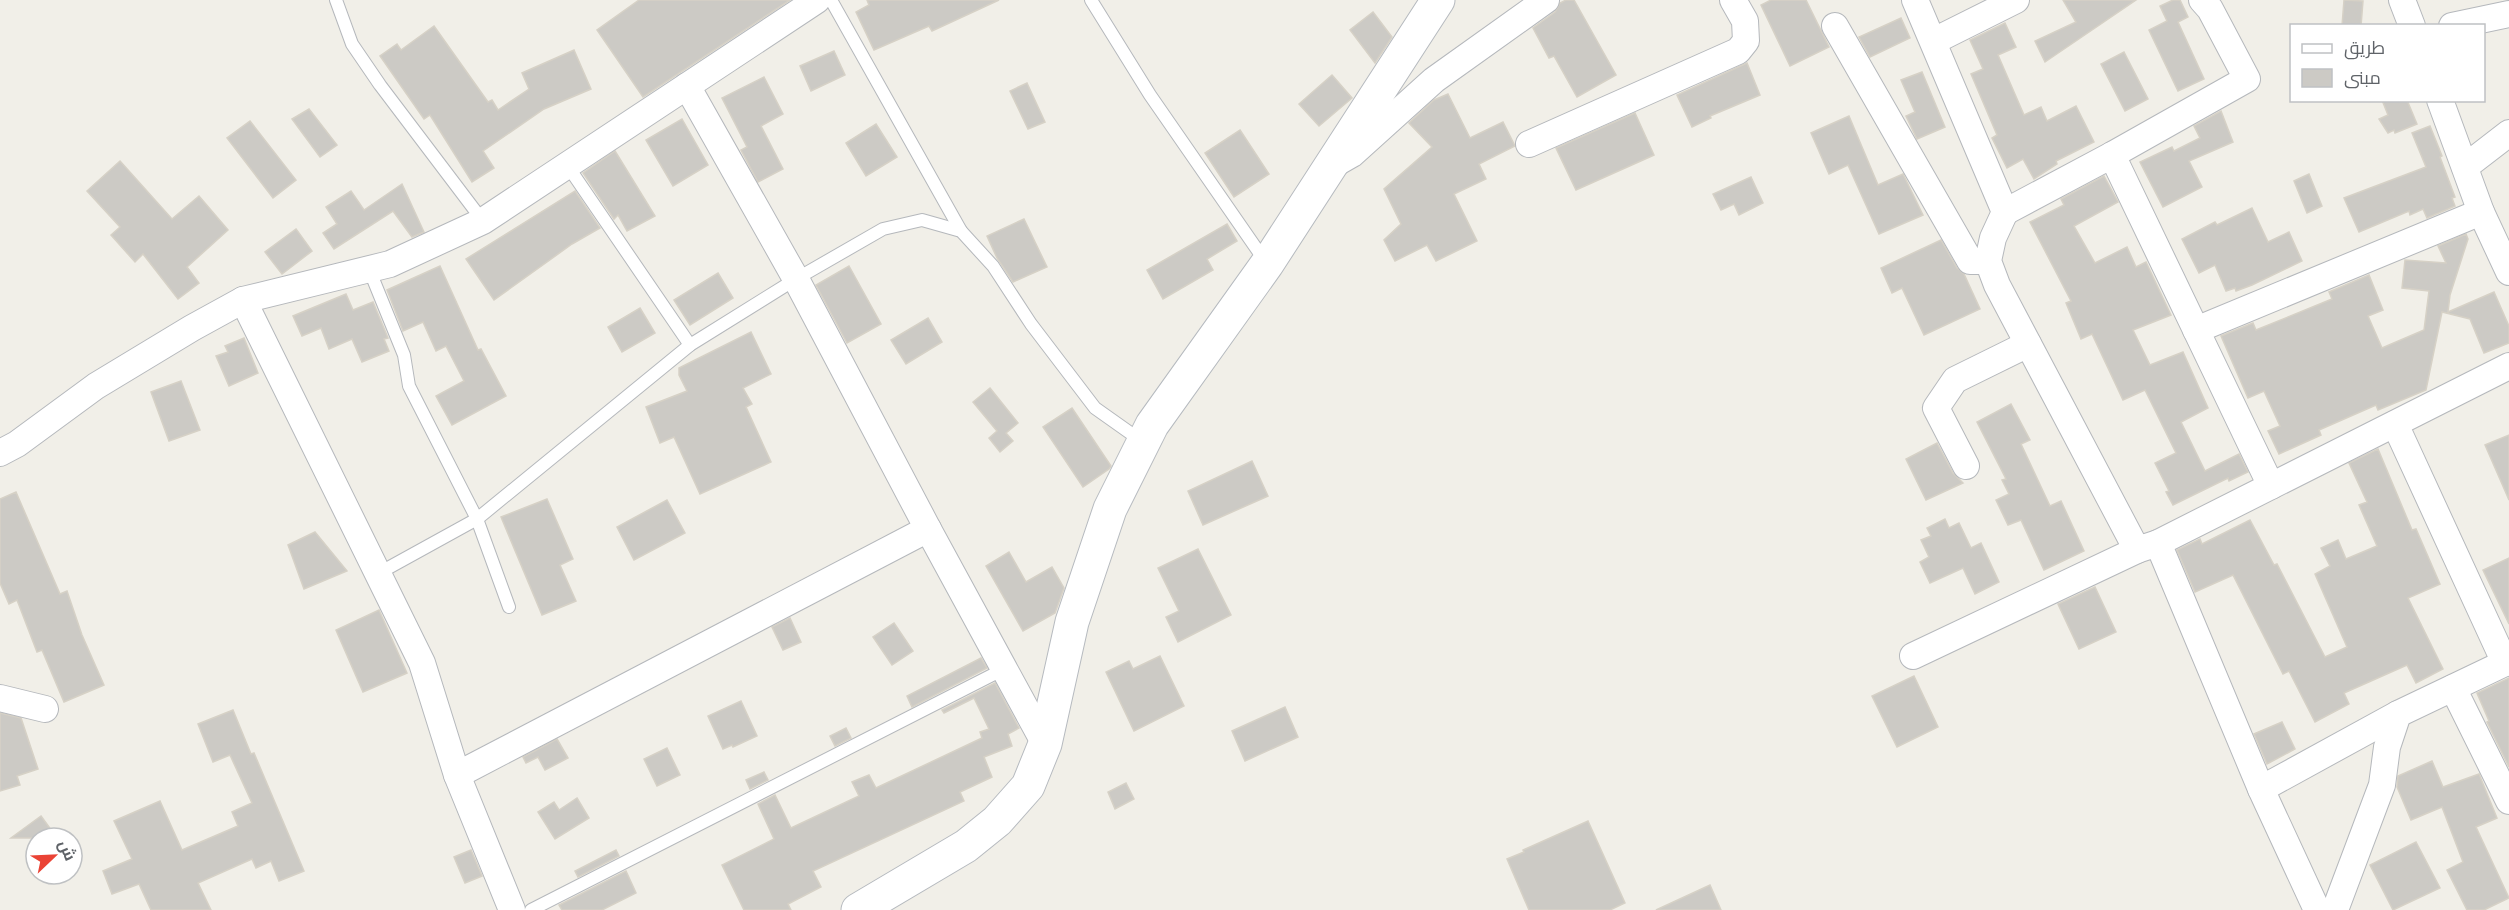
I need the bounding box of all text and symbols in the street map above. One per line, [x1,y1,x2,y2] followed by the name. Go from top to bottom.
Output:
[2290,24,2485,102] legend
[2344,36,2385,60] text: طريق
[2344,66,2381,89] text: مبنى
[24,826,84,886] north arrow
[55,837,81,863] text: ش

